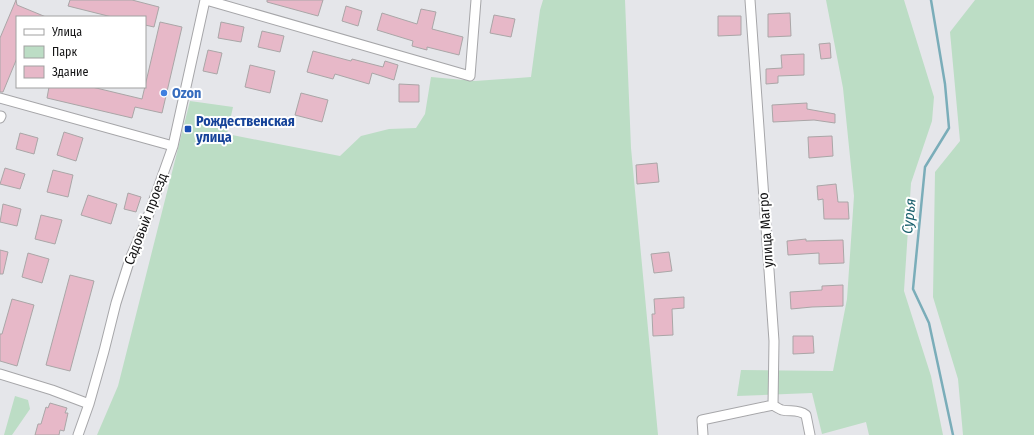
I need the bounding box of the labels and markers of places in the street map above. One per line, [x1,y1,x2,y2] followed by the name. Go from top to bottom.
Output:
[172,85,201,102] place label: Ozon
[159,88,169,98] marker: Ozon
[195,113,295,146] place label: Рождественская улица
[183,124,193,134] marker: Рождественская улица

